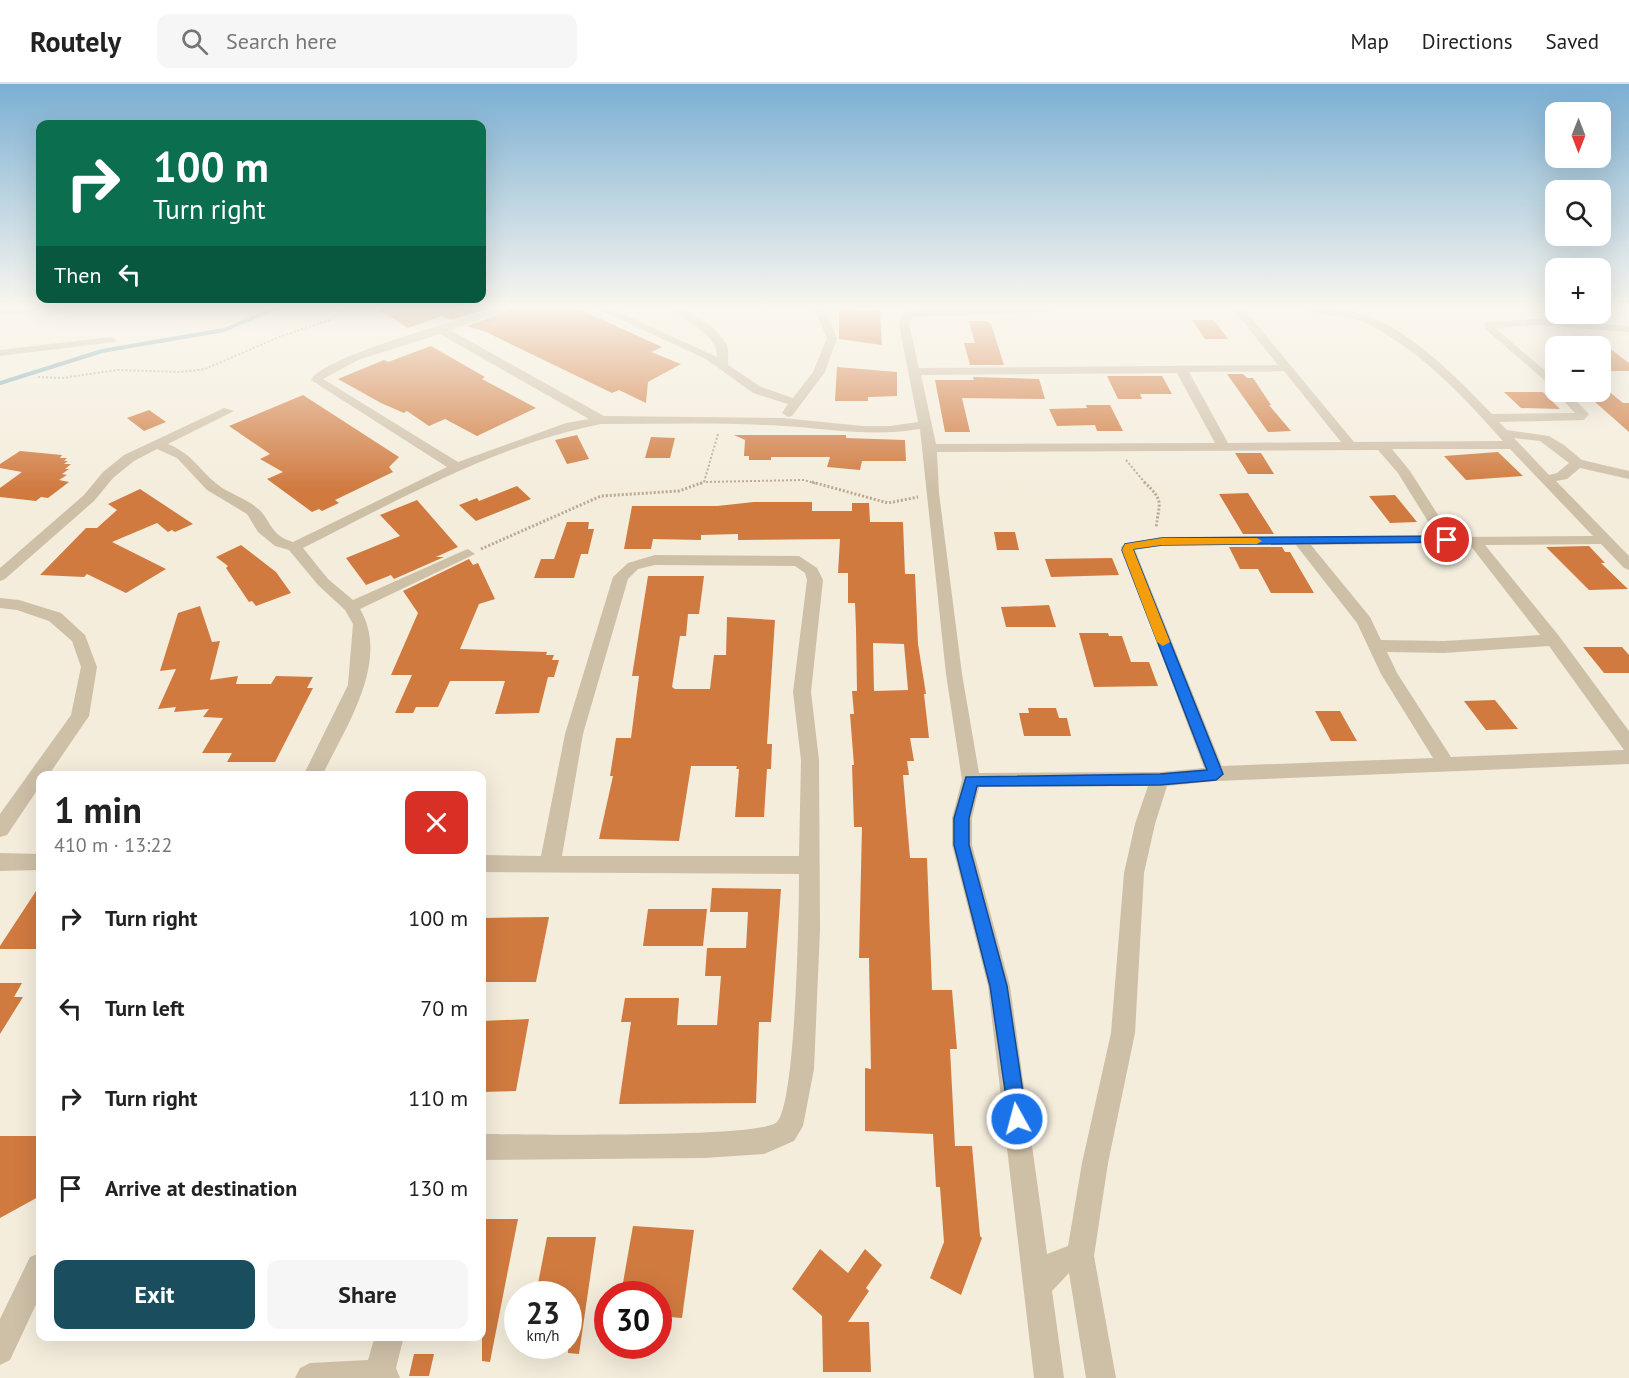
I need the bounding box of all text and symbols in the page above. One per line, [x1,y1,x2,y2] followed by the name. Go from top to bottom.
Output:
[157,14,577,68] search box
[30,23,121,60] text: Routely
[178,25,211,58] icon: search
[226,27,337,55] text: Search here
[1350,28,1389,55] text: Map
[1422,28,1513,55] text: Directions
[1546,28,1599,55] text: Saved
[1545,102,1611,168] north arrow
[1545,102,1611,402] map controls
[153,139,269,194] text: 100 m
[54,144,132,222] icon: right
[1545,180,1611,246] button: search
[153,192,266,226] text: Turn right
[113,258,146,291] icon: left
[1545,258,1611,324] button: +
[54,261,101,289] text: Then
[1545,336,1611,402] button: −
[1421,514,1472,565] pin
[1430,523,1463,556] icon: arrive
[54,786,142,833] text: 1 min
[405,791,468,854] button: close
[54,832,172,858] text: 410 m · 13:22
[54,902,87,935] icon: right
[105,904,197,932] text: Turn right
[408,904,468,932] text: 100 m
[54,992,87,1025] icon: left
[105,994,185,1022] text: Turn left
[420,994,468,1022] text: 70 m
[54,1082,87,1115] icon: right
[105,1084,197,1112] text: Turn right
[408,1084,468,1112] text: 110 m
[985,1087,1049,1151] position arrow
[54,1172,87,1205] icon: arrive
[105,1174,297,1202] text: Arrive at destination
[408,1174,468,1202] text: 130 m
[54,1260,255,1329] button: Exit
[267,1260,468,1329] button: Share
[594,1281,672,1359] speed limit sign: 30
[526,1293,560,1332] text: 23
[527,1326,559,1345] text: km/h

